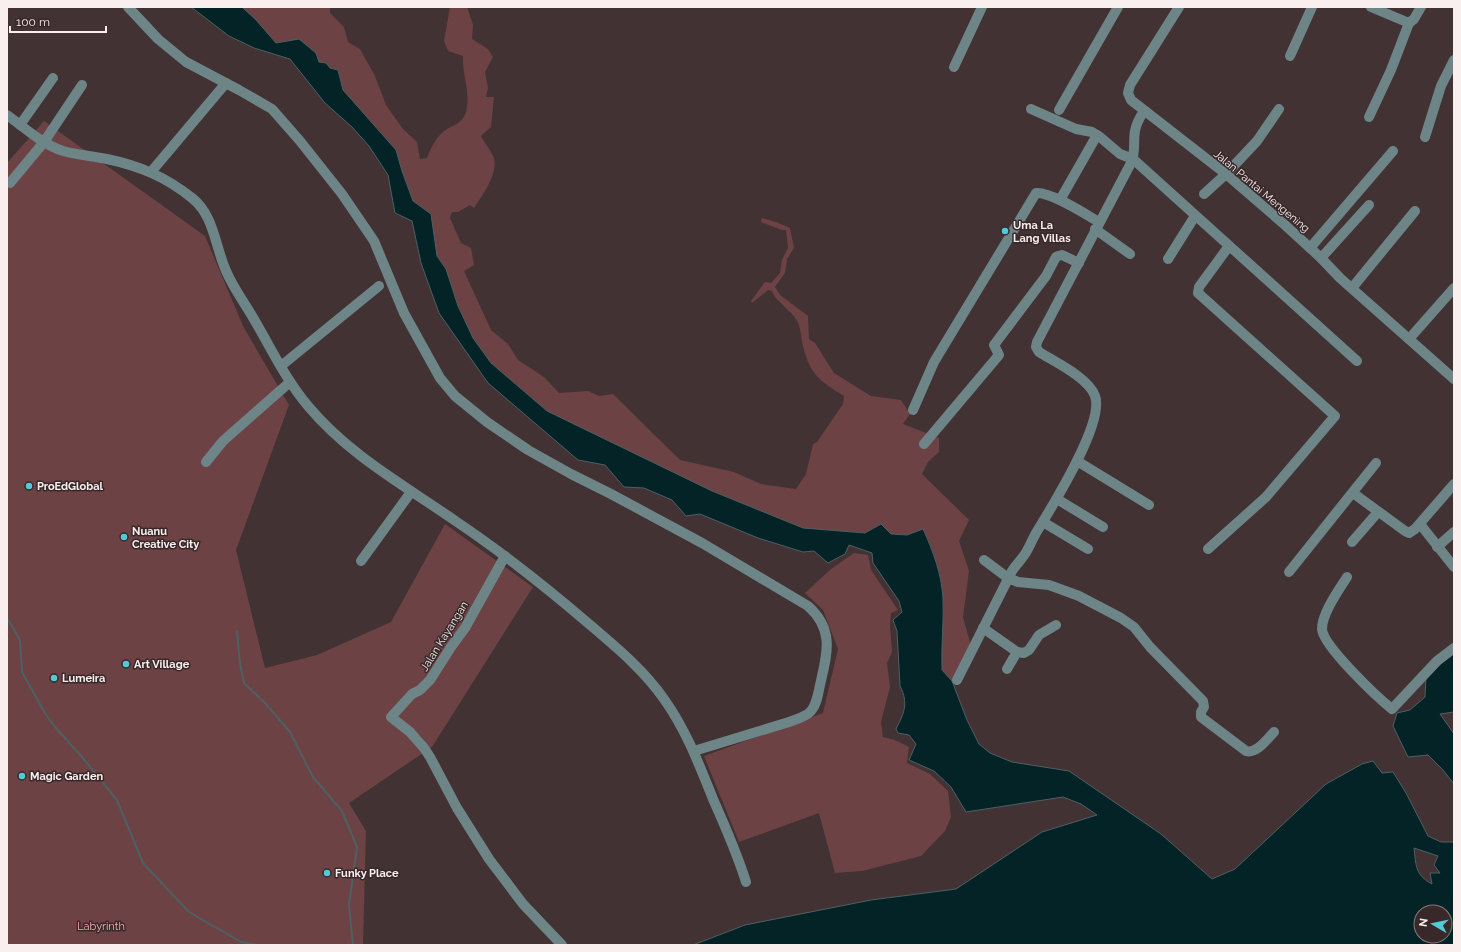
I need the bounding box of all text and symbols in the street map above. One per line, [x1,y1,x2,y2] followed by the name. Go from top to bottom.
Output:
[10,8,106,34] scale bar
[16,15,50,29] text: 100 m
[1211,147,1312,235] street label: Jalan Pantai Mengening
[1013,219,1071,245] place label: Uma La Lang Villas
[1000,226,1010,236] marker: Uma La Lang Villas
[37,480,104,493] place label: ProEdGlobal
[24,481,34,491] marker: ProEdGlobal
[132,525,199,551] place label: Nuanu Creative City
[119,532,129,542] marker: Nuanu Creative City
[418,599,471,674] street label: Jalan Kayangan
[134,658,190,671] place label: Art Village
[121,659,131,669] marker: Art Village
[62,672,105,685] place label: Lumeira
[49,673,59,683] marker: Lumeira
[30,770,104,783] place label: Magic Garden
[17,771,27,781] marker: Magic Garden
[335,867,399,880] place label: Funky Place
[322,868,332,878] marker: Funky Place
[1413,904,1453,944] north arrow
[1417,917,1431,928] text: N
[77,920,125,933] park label: Labyrinth

